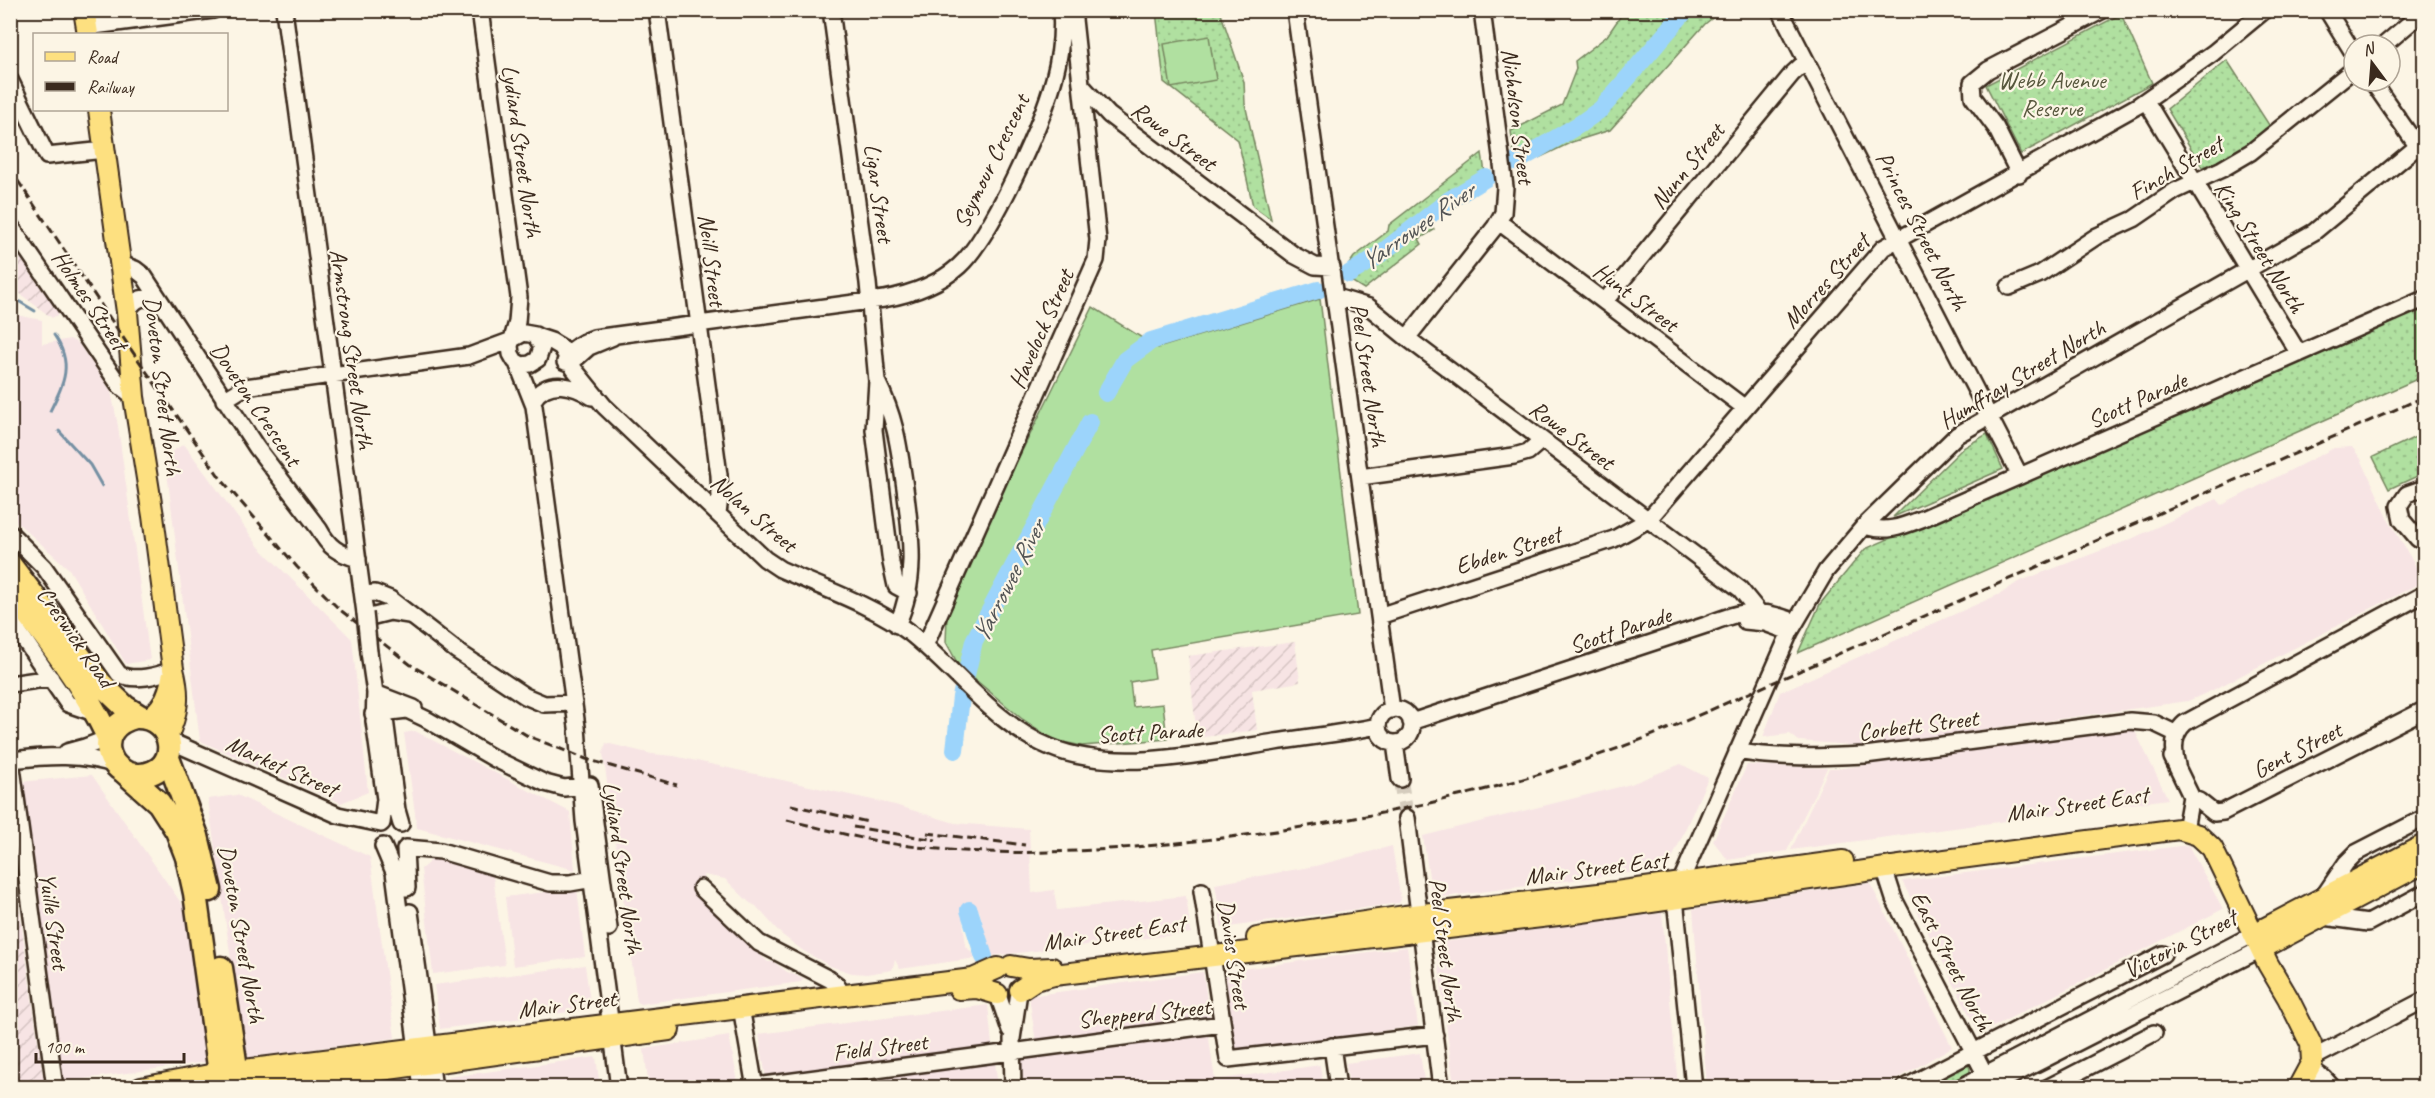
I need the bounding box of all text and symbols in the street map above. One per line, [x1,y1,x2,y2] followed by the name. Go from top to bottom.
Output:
[33,33,228,111] legend
[2342,33,2402,93] north arrow
[2361,38,2379,61] text: N
[87,46,120,68] text: Road
[1495,47,1541,188] street label: Nicholson Street
[495,63,549,241] street label: Lydiard Street North
[1998,65,2108,123] park label: Webb Avenue Reserve
[87,76,135,98] text: Railway
[946,87,1037,233] street label: Seymour Crescent
[1126,94,1224,179] street label: Rowe Street
[1643,115,1732,215] street label: Nunn Street
[2124,128,2231,207] street label: Finch Street
[857,142,901,246] street label: Ligar Street
[1869,147,1976,317] street label: Princes Street North
[1354,173,1484,278] water label: Yarrowee River
[2208,176,2313,319] street label: King Street North
[691,212,733,310] street label: Neill Street
[1776,225,1878,335] street label: Morres Street
[45,244,136,359] street label: Holmes Street
[323,247,381,453] street label: Armstrong Street North
[1588,255,1686,340] street label: Hunt Street
[1001,263,1081,393] street label: Havelock Street
[137,295,189,478] street label: Doveton Street North
[1344,301,1394,450] street label: Peel Street North
[1933,312,2111,435] street label: Humffray Street North
[204,336,310,473] street label: Doveton Crescent
[2083,364,2193,435] street label: Scott Parade
[1524,393,1622,478] street label: Rowe Street
[705,467,805,560] street label: Nolan Street
[964,512,1055,648] water label: Yarrowee River
[1451,518,1567,581] street label: Ebden Street
[30,580,124,696] street label: Creswick Road
[1565,599,1677,661] street label: Scott Parade
[1857,703,1982,747] street label: Corbett Street
[1097,714,1205,750] street label: Scott Parade
[2247,714,2348,785] street label: Gent Street
[222,728,345,805] street label: Market Street
[2004,779,2153,829] street label: Mair Street East
[596,780,650,958] street label: Lydiard Street North
[212,843,273,1026] street label: Doveton Street North
[1523,844,1672,892] street label: Mair Street East
[32,871,76,973] street label: Yuille Street
[1422,877,1470,1025] street label: Peel Street North
[1904,886,2001,1037] street label: East Street North
[1211,897,1258,1013] street label: Davies Street
[2118,901,2244,985] street label: Victoria Street
[1041,908,1190,958] street label: Mair Street East
[516,983,620,1025] street label: Mair Street
[1076,991,1214,1035] street label: Shepperd Street
[36,1026,184,1064] scale bar
[831,1026,931,1068] street label: Field Street
[45,1036,86,1058] text: 100 m

